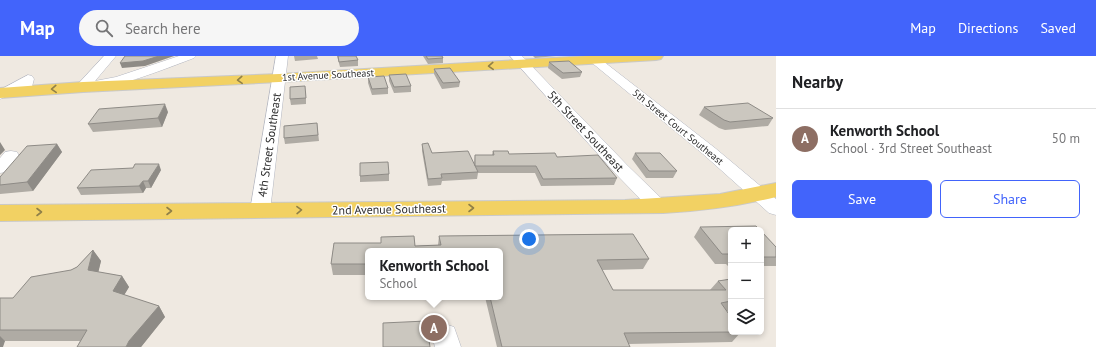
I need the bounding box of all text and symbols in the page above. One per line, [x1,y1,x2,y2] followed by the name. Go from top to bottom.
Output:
[79,10,359,46] search box
[20,16,55,40] text: Map
[93,17,115,39] icon: search
[125,19,201,38] text: Search here
[910,19,936,37] text: Map
[958,19,1018,37] text: Directions
[1040,19,1076,37] text: Saved
[488,61,494,70] one-way arrow
[282,66,375,84] street label: 1st Avenue Southeast
[792,71,843,93] text: Nearby
[237,76,243,84] one-way arrow
[51,85,57,93] one-way arrow
[630,86,727,168] street label: 5th Street Court Southeast
[545,87,627,175] street label: 5th Street Southeast
[254,92,284,198] street label: 4th Street Southeast
[830,121,939,140] text: Kenworth School
[801,130,809,147] text: A
[1052,130,1080,147] text: 50 m
[830,140,992,157] text: School · 3rd Street Southeast
[792,180,932,218] button: Save
[940,180,1080,218] button: Share
[332,201,446,217] street label: 2nd Avenue Southeast
[468,204,474,212] one-way arrow
[296,206,302,214] one-way arrow
[166,207,172,216] one-way arrow
[36,208,42,216] one-way arrow
[728,227,764,335] map controls
[728,227,764,263] button: +
[519,229,539,249] your location
[365,248,503,300] popup
[379,256,489,275] text: Kenworth School
[728,263,764,299] button: −
[379,275,417,292] text: School
[728,299,764,335] button: layers
[421,313,447,343] pin: A

